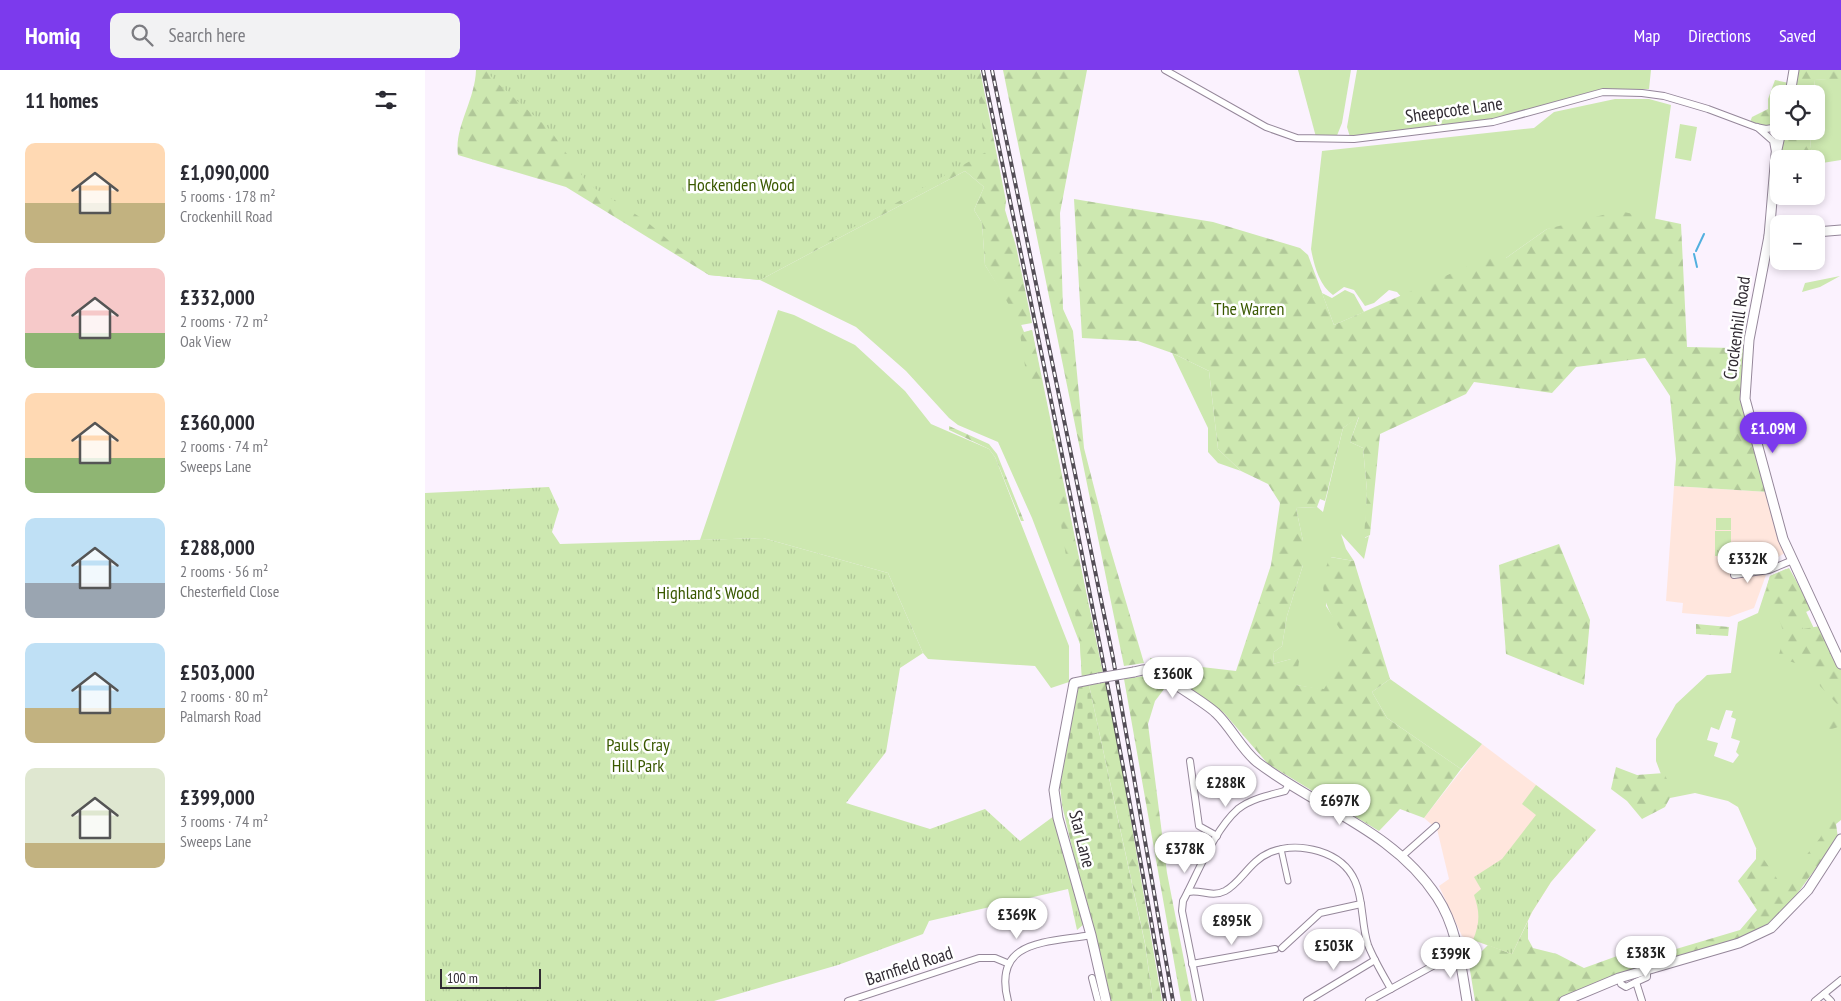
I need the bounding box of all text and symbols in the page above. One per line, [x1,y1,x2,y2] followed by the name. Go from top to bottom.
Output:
[110,13,460,58] search box
[25,20,80,51] text: Homiq
[128,21,156,49] icon: search
[168,23,246,47] text: Search here
[1634,24,1660,47] text: Map
[1688,24,1751,47] text: Directions
[1779,24,1816,47] text: Saved
[1770,85,1825,270] map controls
[1770,85,1825,140] button: locate
[372,86,400,114] icon: filters
[25,87,98,114] text: 11 homes
[1404,91,1504,128] street label: Sheepcote Lane
[1770,150,1825,205] button: +
[180,159,269,186] text: £1,090,000
[65,163,125,223] icon: home
[687,173,795,196] park label: Hockenden Wood
[180,186,276,206] text: 5 rooms · 178 m²
[180,206,272,226] text: Crockenhill Road
[1770,215,1825,270] button: −
[1718,275,1755,381] street label: Crockenhill Road
[180,284,255,311] text: £332,000
[65,288,125,348] icon: home
[1214,297,1284,320] park label: The Warren
[180,311,268,331] text: 2 rooms · 72 m²
[180,331,231,351] text: Oak View
[180,409,255,436] text: £360,000
[1732,412,1814,454] pin: £1.09M
[65,413,125,473] icon: home
[1751,418,1795,438] text: £1.09M
[180,436,268,456] text: 2 rooms · 74 m²
[180,456,251,476] text: Sweeps Lane
[180,534,255,561] text: £288,000
[65,538,125,598] icon: home
[1713,542,1783,584] pin: £332K
[1729,548,1767,568] text: £332K
[180,561,268,581] text: 2 rooms · 56 m²
[180,581,279,601] text: Chesterfield Close
[656,581,760,604] park label: Highland's Wood
[1138,656,1208,699] pin: £360K
[180,659,255,686] text: £503,000
[65,663,125,723] icon: home
[1154,663,1192,683] text: £360K
[180,686,268,706] text: 2 rooms · 80 m²
[180,706,261,726] text: Palmarsh Road
[606,733,670,777] park label: Pauls Cray Hill Park
[1191,766,1261,808] pin: £288K
[1207,772,1245,792] text: £288K
[180,784,255,811] text: £399,000
[1305,784,1375,826] pin: £697K
[65,788,125,848] icon: home
[1321,790,1359,810] text: £697K
[1064,808,1101,870] street label: Star Lane
[180,811,268,831] text: 3 rooms · 74 m²
[180,831,251,851] text: Sweeps Lane
[1150,832,1220,874] pin: £378K
[1166,838,1204,858] text: £378K
[982,898,1052,940] pin: £369K
[998,904,1036,924] text: £369K
[1197,904,1267,946] pin: £895K
[1213,910,1251,930] text: £895K
[1299,928,1369,971] pin: £503K
[1315,935,1353,955] text: £503K
[1416,936,1486,979] pin: £399K
[1611,936,1681,978] pin: £383K
[862,941,955,990] street label: Barnfield Road
[1627,942,1665,962] text: £383K
[1432,943,1470,963] text: £399K
[440,966,541,989] scale bar
[447,969,478,987] text: 100 m

